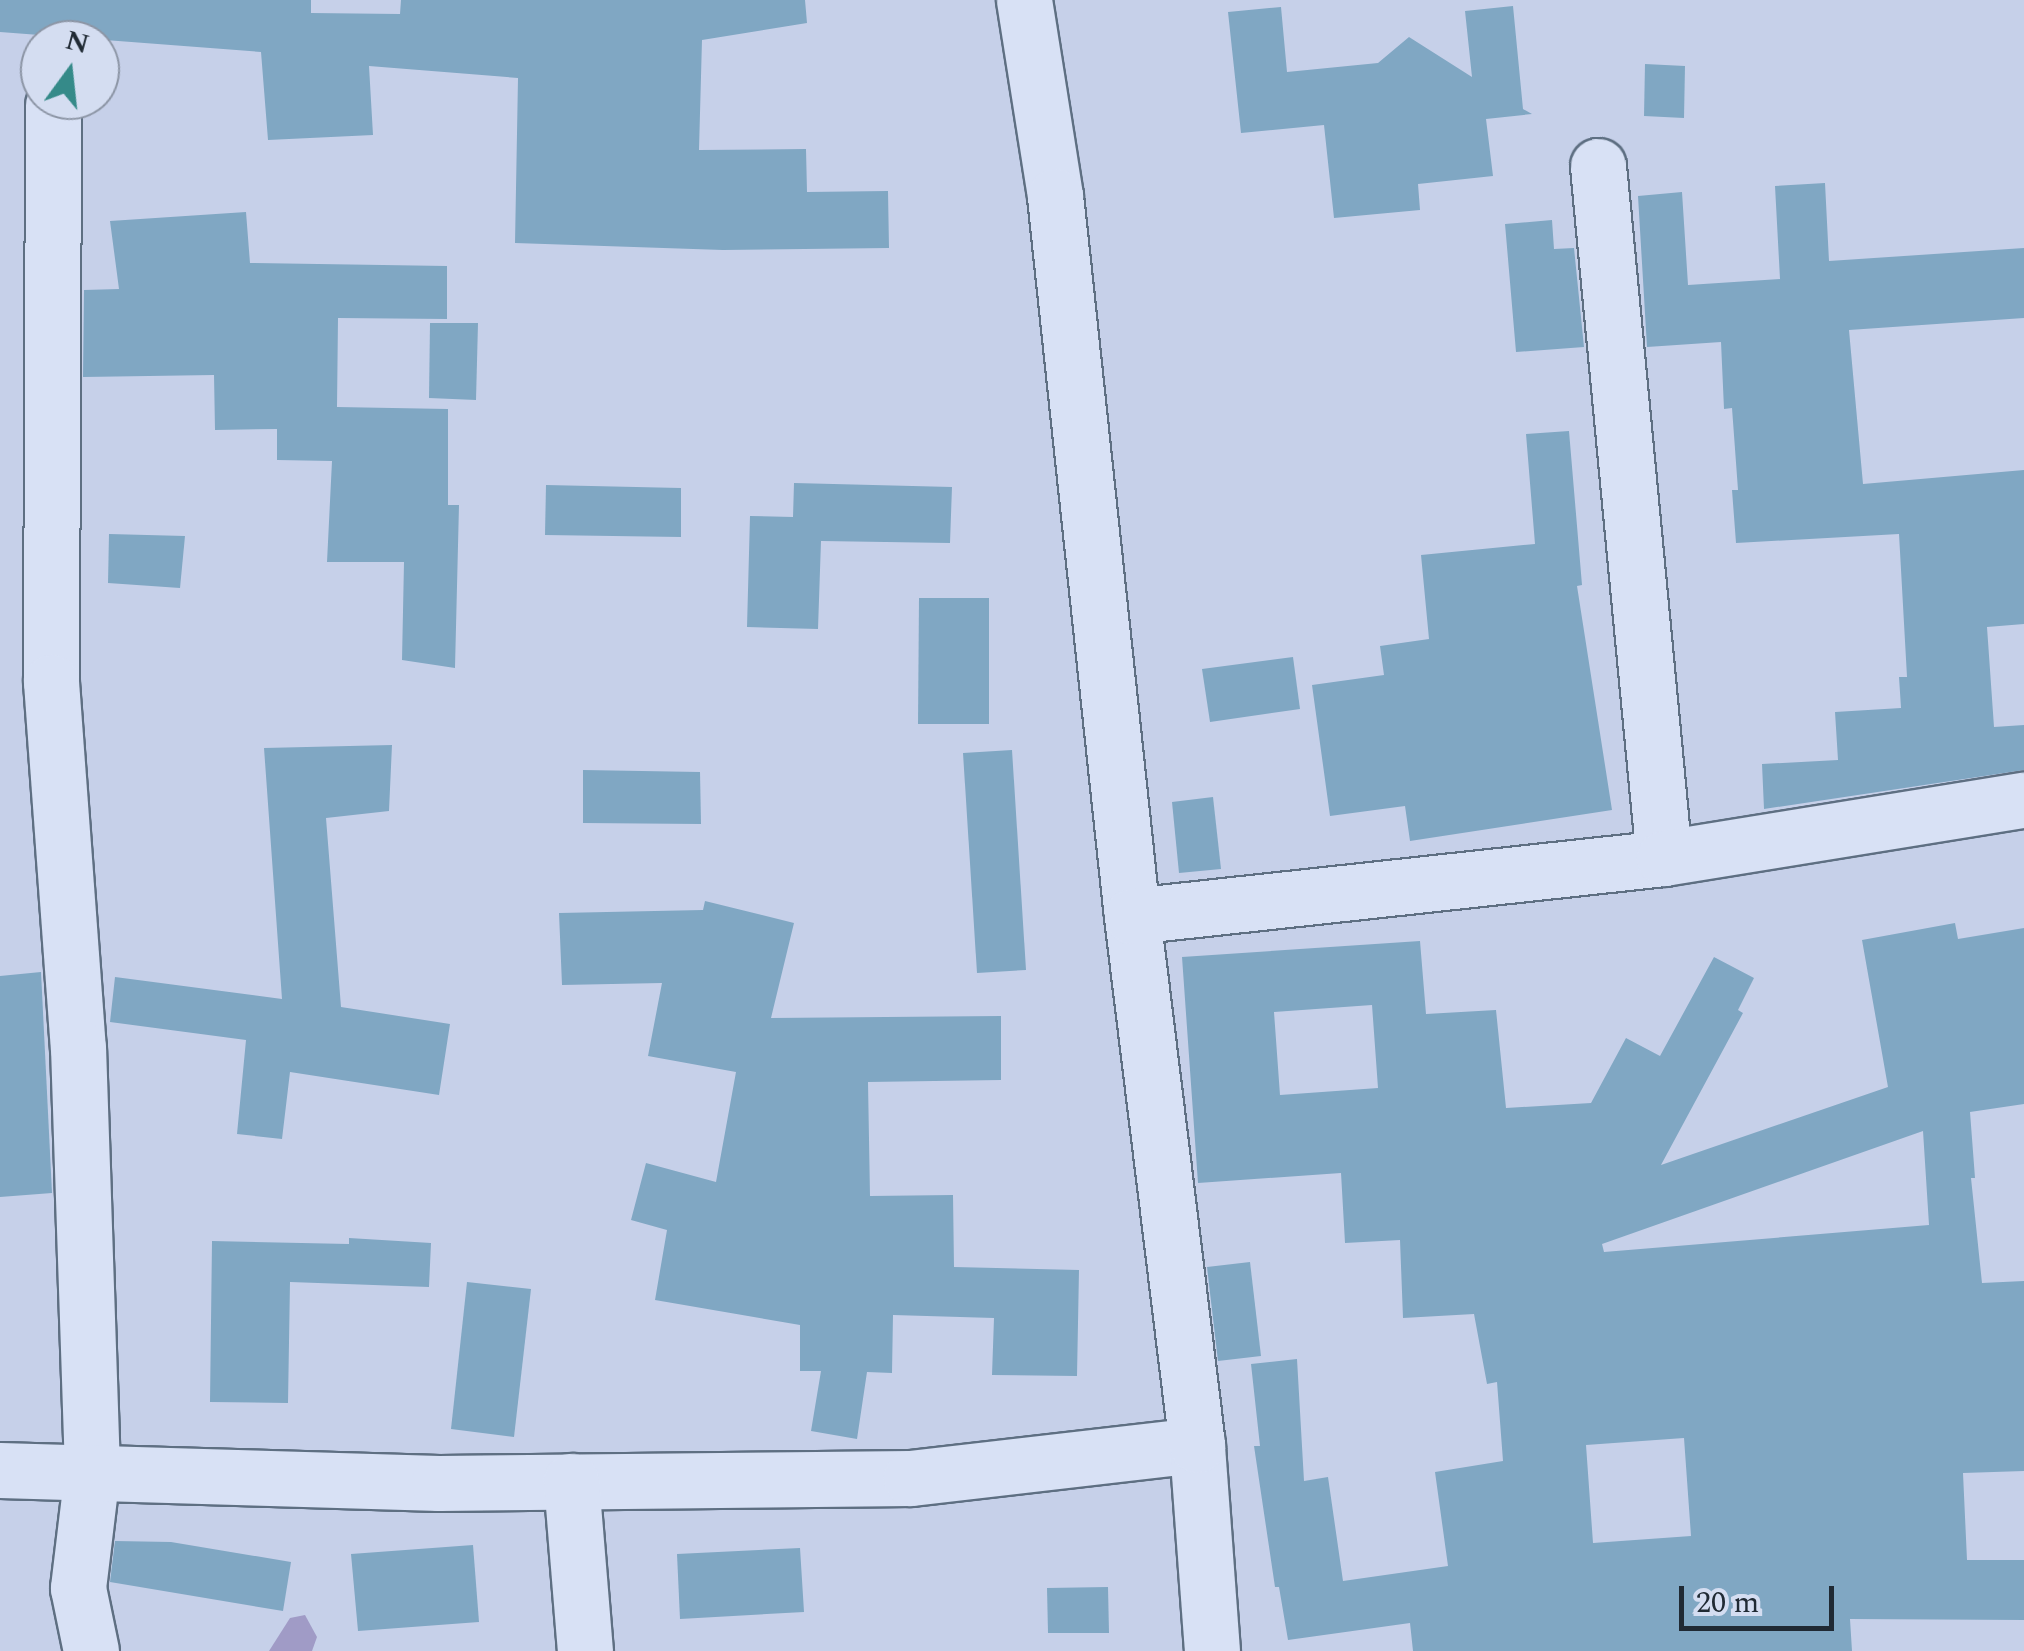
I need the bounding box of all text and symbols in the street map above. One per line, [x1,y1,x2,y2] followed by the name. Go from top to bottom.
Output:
[61,19,94,66] text: N
[20,20,120,120] north arrow
[1684,1566,1839,1628] scale bar
[1696,1580,1759,1626] text: 20 m

